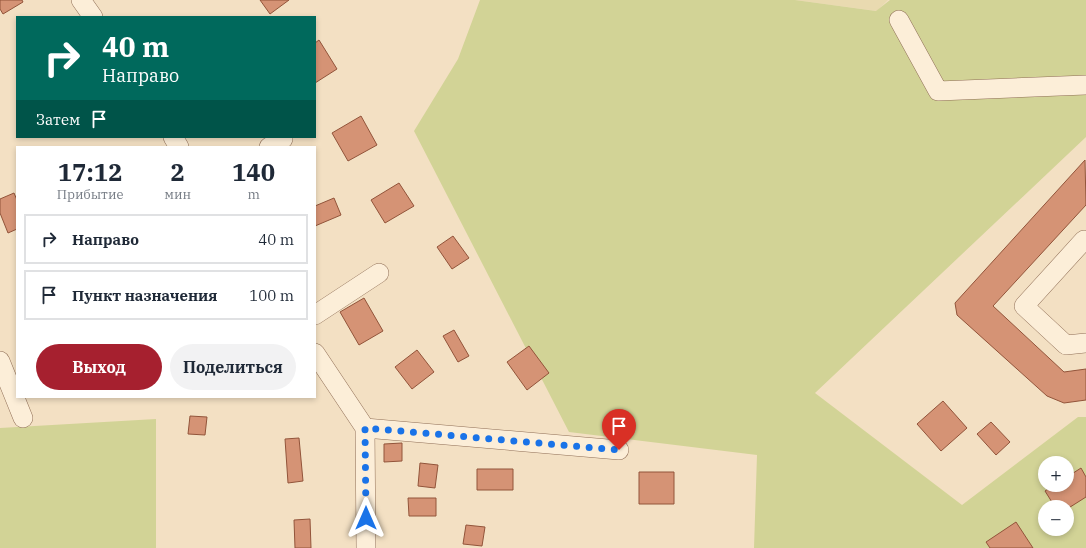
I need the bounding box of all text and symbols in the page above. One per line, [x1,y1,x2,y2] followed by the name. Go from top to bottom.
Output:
[102,28,169,65] text: 40 m
[36,32,88,84] icon: right
[102,64,179,87] text: Направо
[88,108,110,130] icon: arrive
[36,110,80,129] text: Затем
[58,156,123,188] text: 17:12
[171,156,185,188] text: 2
[232,156,275,188] text: 140
[57,186,123,203] text: Прибытие
[164,186,191,203] text: мин
[247,186,260,203] text: m
[38,228,60,250] icon: right
[72,230,139,249] text: Направо
[258,230,294,249] text: 40 m
[38,284,60,306] icon: arrive
[72,286,218,305] text: Пункт назначения
[249,286,294,305] text: 100 m
[36,344,162,390] button: Выход
[170,344,296,390] button: Поделиться
[602,409,636,450] pin
[608,415,630,437] icon: arrive
[1038,456,1074,536] map controls
[1038,456,1074,492] button: +
[345,497,387,539] position arrow
[1038,500,1074,536] button: −

